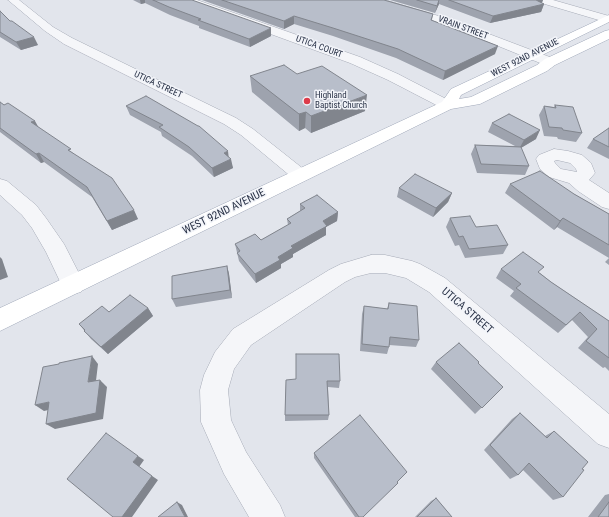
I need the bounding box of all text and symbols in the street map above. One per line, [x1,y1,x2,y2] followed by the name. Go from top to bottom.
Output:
[436,14,490,42] street label: VRAIN STREET
[294,34,344,60] street label: UTICA COURT
[490,36,560,80] street label: WEST 92ND AVENUE
[132,69,184,101] street label: UTICA STREET
[315,91,367,112] place label: Highland Baptist Church
[302,96,312,106] marker: Highland Baptist Church
[181,186,267,238] street label: WEST 92ND AVENUE
[439,285,495,337] street label: UTICA STREET

